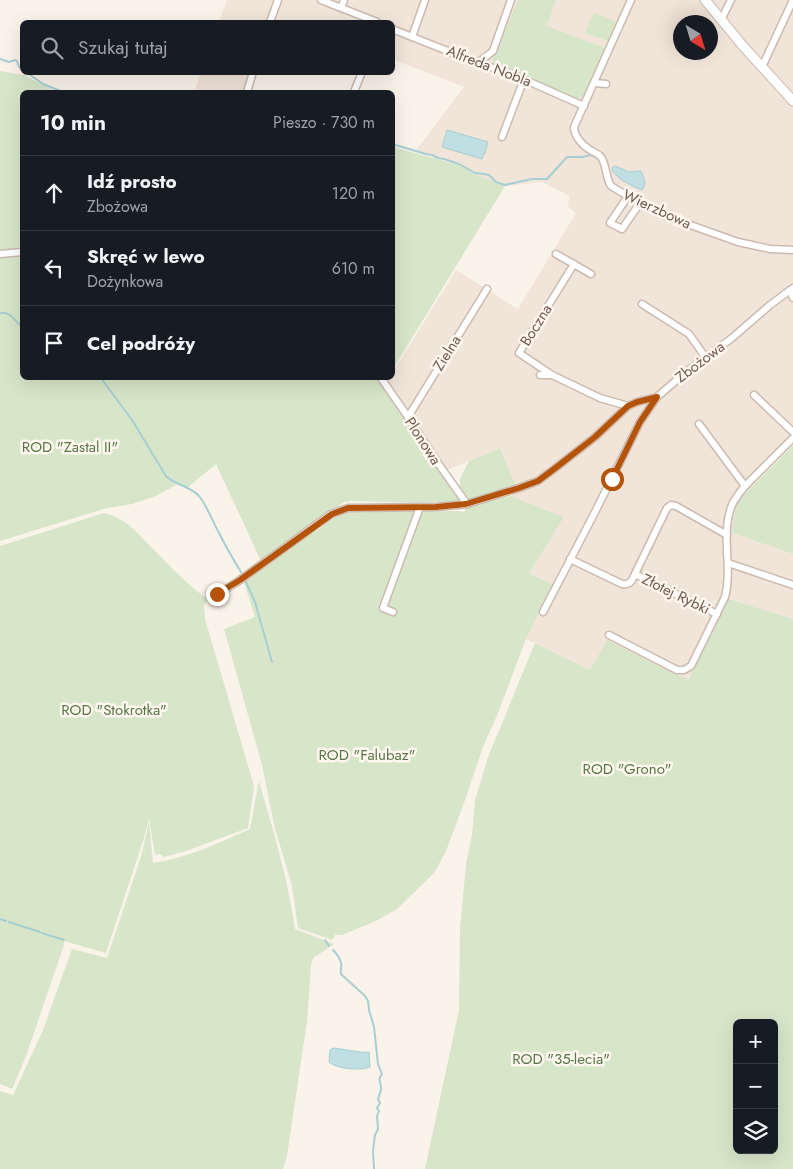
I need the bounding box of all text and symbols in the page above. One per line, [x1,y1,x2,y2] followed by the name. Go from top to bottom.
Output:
[673,15,718,60] north arrow
[20,20,395,75] search box
[38,34,66,62] icon: search
[78,34,168,61] text: Szukaj tutaj
[443,40,535,92] street label: Alfreda Nobla
[40,108,106,138] text: 10 min
[273,111,375,134] text: Pieszo · 730 m
[87,168,177,195] text: Idź prosto
[40,179,68,207] icon: ahead
[332,182,375,205] text: 120 m
[619,184,695,234] street label: Wierzbowa
[87,195,148,218] text: Zbożowa
[87,243,205,270] text: Skręć w lewo
[40,254,68,282] icon: left
[332,257,375,280] text: 610 m
[87,270,163,293] text: Dożynkowa
[515,300,557,350] street label: Boczna
[40,329,68,357] icon: arrive
[87,330,195,357] text: Cel podróży
[428,331,466,375] street label: Zielna
[671,336,729,388] street label: Zbożowa
[399,413,447,469] street label: Plonowa
[22,436,118,458] park label: ROD "Zastal II"
[601,468,624,491] route start
[638,568,714,620] street label: Złotej Rybki
[206,583,229,606] route end
[61,699,167,721] park label: ROD "Stokrotka"
[318,744,416,766] park label: ROD "Falubaz"
[583,758,671,780] park label: ROD "Grono"
[733,1019,778,1154] map controls
[733,1019,778,1064] button: +
[512,1048,610,1070] park label: ROD "35-lecia"
[733,1064,778,1109] button: −
[733,1109,778,1154] button: layers

